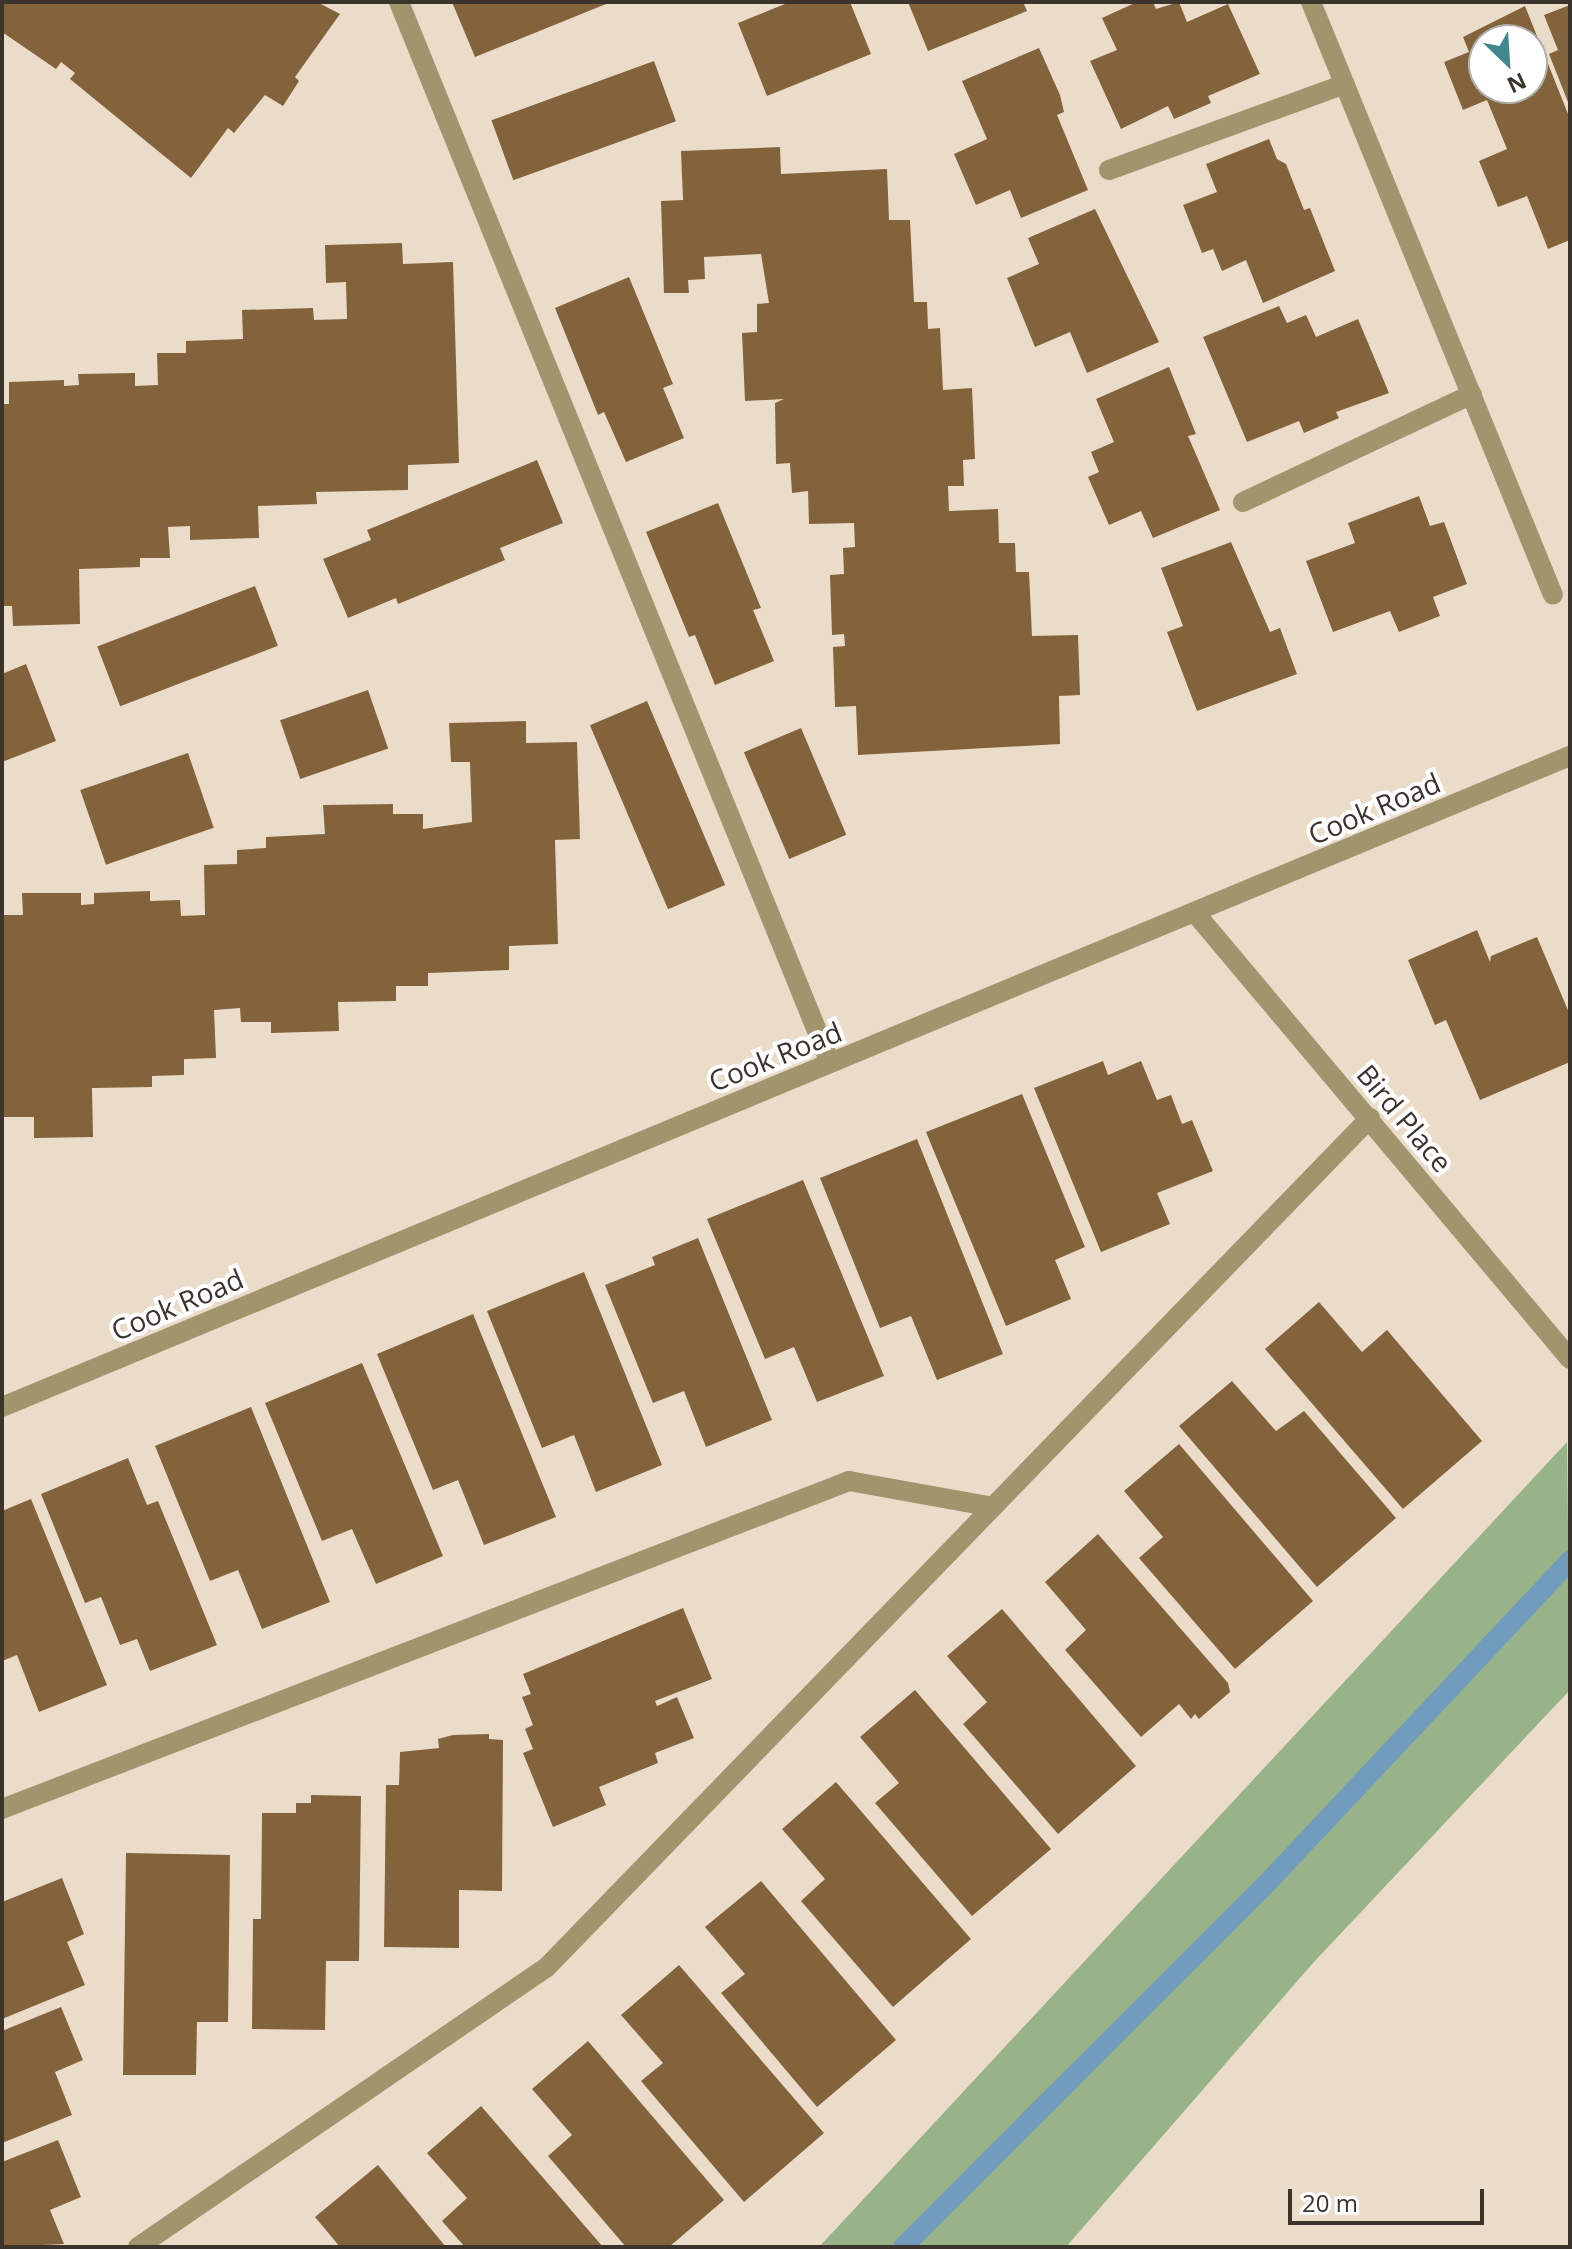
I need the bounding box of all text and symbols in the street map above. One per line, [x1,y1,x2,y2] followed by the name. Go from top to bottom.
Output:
[1468,24,1548,104] north arrow
[1503,67,1532,101] text: N
[1303,765,1445,851] street label: Cook Road
[704,1014,846,1098] street label: Cook Road
[1350,1058,1460,1178] street label: Bird Place
[106,1261,248,1347] street label: Cook Road
[1292,2173,1488,2223] scale bar
[1302,2186,1358,2219] text: 20 m

